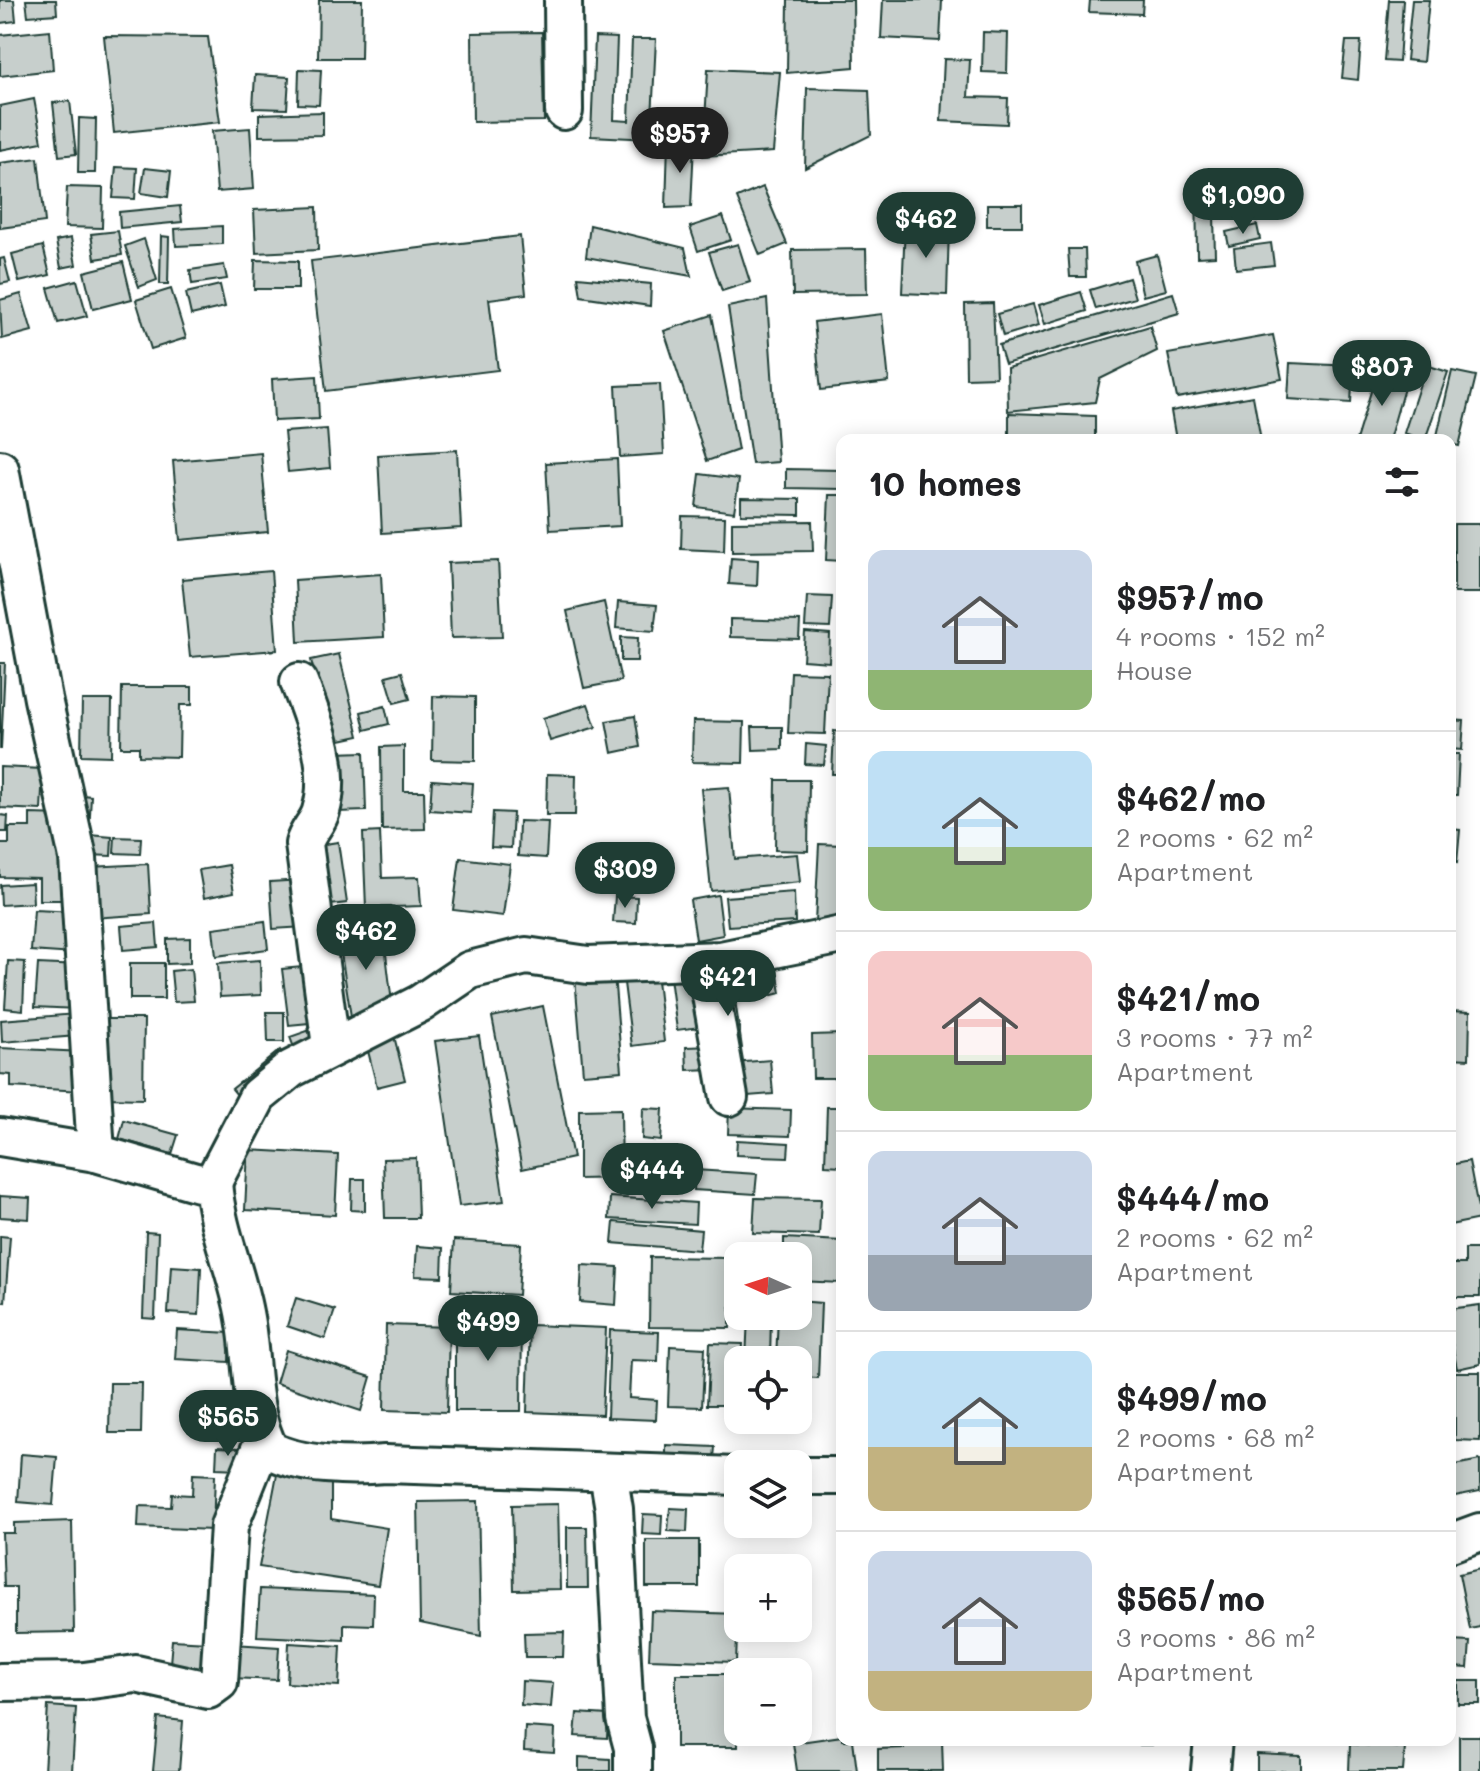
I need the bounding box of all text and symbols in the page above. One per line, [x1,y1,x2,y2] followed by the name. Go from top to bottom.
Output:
[633,107,727,175] pin: $957
[649,116,711,150] text: $957
[1178,168,1308,236] pin: $1,090
[1201,177,1285,211] text: $1,090
[879,192,973,260] pin: $462
[895,201,957,235] text: $462
[1335,340,1429,408] pin: $807
[1350,349,1414,383] text: $807
[868,460,1022,505] text: 10 homes
[1380,460,1424,504] icon: filters
[1116,574,1264,619] text: $957/mo
[932,582,1028,678] icon: home
[1116,619,1325,653] text: 4 rooms · 152 m²
[1116,653,1193,687] text: House
[1116,775,1266,820] text: $462/mo
[932,783,1028,879] icon: home
[1116,820,1313,854] text: 2 rooms · 62 m²
[578,842,672,910] pin: $309
[593,851,657,885] text: $309
[1116,854,1253,888] text: Apartment
[319,904,413,972] pin: $462
[335,913,397,947] text: $462
[681,950,775,1018] pin: $421
[699,959,757,993] text: $421
[1116,975,1260,1020] text: $421/mo
[932,983,1028,1079] icon: home
[1116,1020,1313,1054] text: 3 rooms · 77 m²
[1116,1054,1253,1088] text: Apartment
[605,1143,699,1211] pin: $444
[619,1152,685,1186] text: $444
[1116,1175,1269,1220] text: $444/mo
[932,1183,1028,1279] icon: home
[1116,1220,1313,1254] text: 2 rooms · 62 m²
[724,1242,812,1330] north arrow
[724,1242,812,1746] map controls
[1116,1254,1253,1288] text: Apartment
[441,1295,535,1363] pin: $499
[456,1304,520,1338] text: $499
[724,1346,812,1434] button: locate
[1116,1375,1267,1420] text: $499/mo
[932,1383,1028,1479] icon: home
[181,1390,275,1458] pin: $565
[197,1399,259,1433] text: $565
[1116,1420,1314,1454] text: 2 rooms · 68 m²
[724,1450,812,1538] button: layers
[1116,1454,1253,1488] text: Apartment
[724,1554,812,1642] button: +
[1116,1575,1265,1620] text: $565/mo
[932,1583,1028,1679] icon: home
[1116,1620,1315,1654] text: 3 rooms · 86 m²
[1116,1654,1253,1688] text: Apartment
[724,1658,812,1746] button: −

